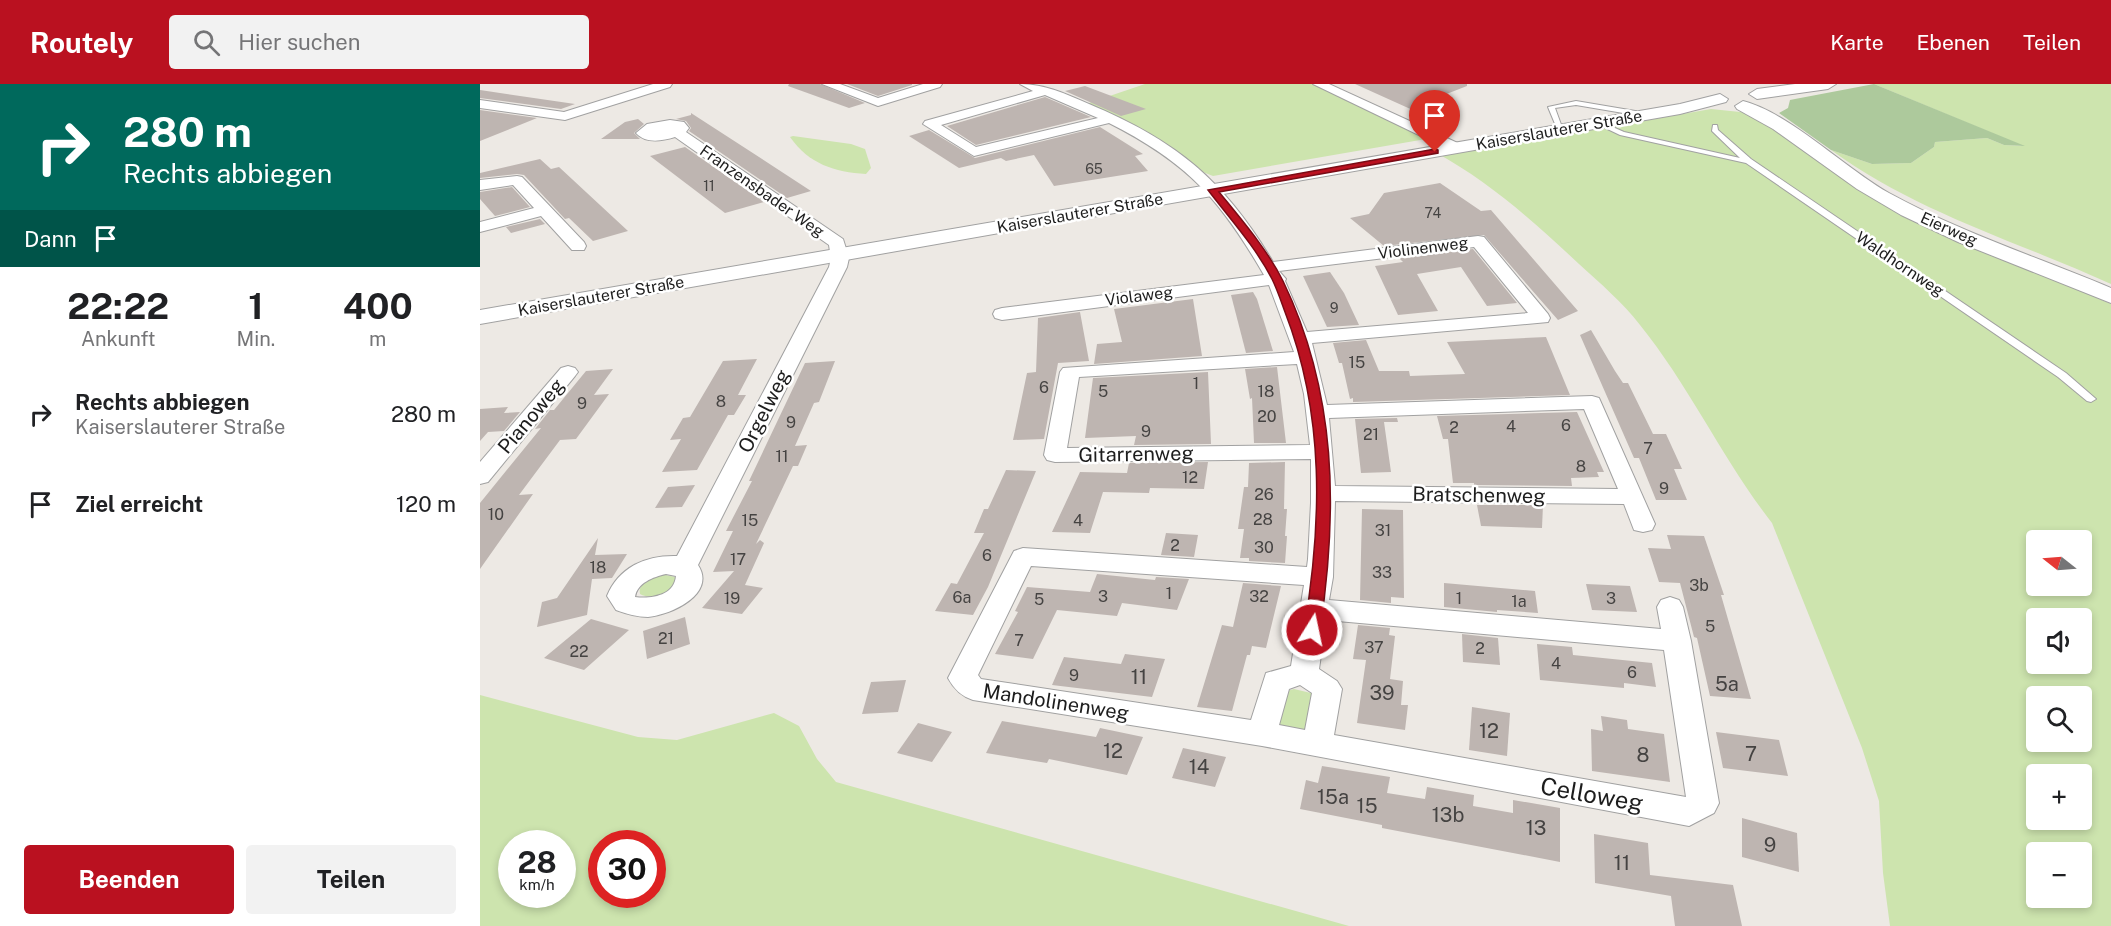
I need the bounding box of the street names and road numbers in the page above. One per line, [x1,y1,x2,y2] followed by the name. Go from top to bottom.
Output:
[1474,106,1644,154] street label: Kaiserslauterer Straße
[696,141,828,241] street label: Franzensbader Weg
[995,189,1165,237] street label: Kaiserslauterer Straße
[1918,208,1981,250] street label: Eierweg
[1852,228,1948,300] street label: Waldhornweg
[1377,233,1469,263] street label: Violinenweg
[516,272,686,320] street label: Kaiserslauterer Straße
[1104,282,1174,310] street label: Violaweg
[733,365,795,457] street label: Orgelweg
[493,374,569,458] street label: Pianoweg
[1078,441,1194,467] street label: Gitarrenweg
[1412,482,1546,508] street label: Bratschenweg
[981,679,1131,725] street label: Mandolinenweg
[1538,771,1646,817] street label: Celloweg

